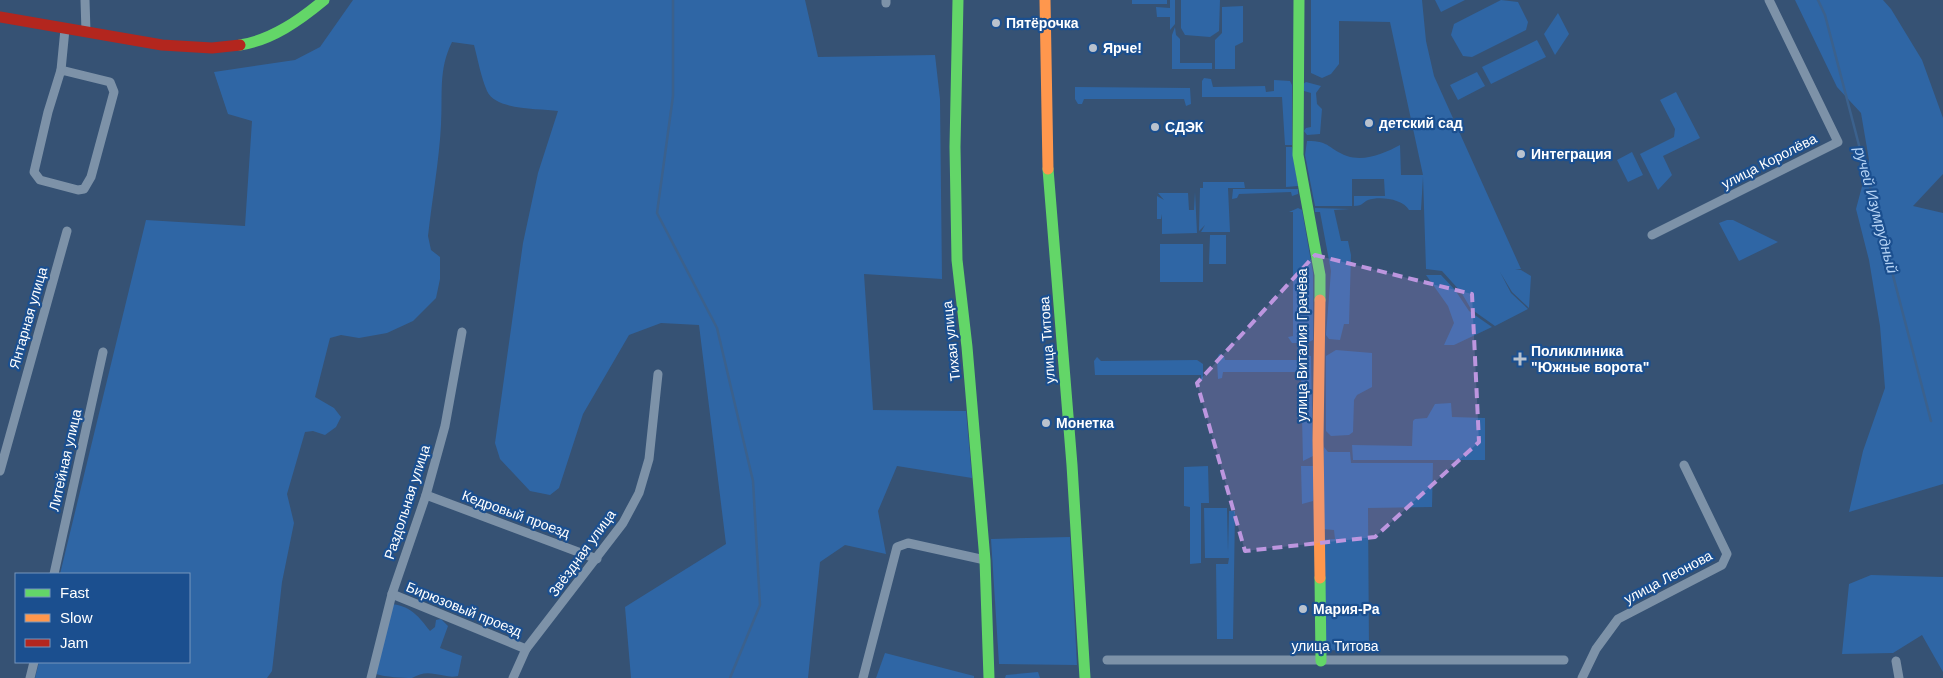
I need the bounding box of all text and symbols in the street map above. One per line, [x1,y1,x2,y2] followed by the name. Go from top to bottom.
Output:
[1006,15,1079,31] place label: Пятёрочка
[990,17,1002,29] marker: Пятёрочка
[1103,40,1142,56] place label: Ярче!
[1087,42,1099,54] marker: Ярче!
[1379,115,1463,131] place label: детский сад
[1363,117,1375,129] marker: детский сад
[1165,119,1204,135] place label: СДЭК
[1149,121,1161,133] marker: СДЭК
[1719,130,1819,192] street label: улица Королёва
[1851,144,1902,276] water label: ручей Изумрудный
[1531,146,1612,162] place label: Интеграция
[1515,148,1527,160] marker: Интеграция
[6,265,50,371] street label: Янтарная улица
[1294,268,1310,422] street label: улица Виталия Грачёва
[1036,296,1058,384] street label: улица Титова
[939,300,963,382] street label: Тихая улица
[1531,343,1649,375] place label: Поликлиника "Южные ворота"
[1513,352,1527,366] marker: Поликлиника "Южные ворота"
[45,407,85,513] street label: Литейная улица
[1056,415,1114,431] place label: Монетка
[1040,417,1052,429] marker: Монетка
[381,443,433,561] street label: Раздольная улица
[460,487,572,541] street label: Кедровый проезд
[545,506,619,600] street label: Звёздная улица
[1621,547,1715,607] street label: улица Леонова
[15,573,190,663] legend
[404,578,524,640] street label: Бирюзовый проезд
[60,584,90,601] text: Fast
[1313,601,1380,617] place label: Мария-Ра
[1297,603,1309,615] marker: Мария-Ра
[60,609,93,626] text: Slow
[60,634,88,651] text: Jam
[1291,638,1379,654] street label: улица Титова

